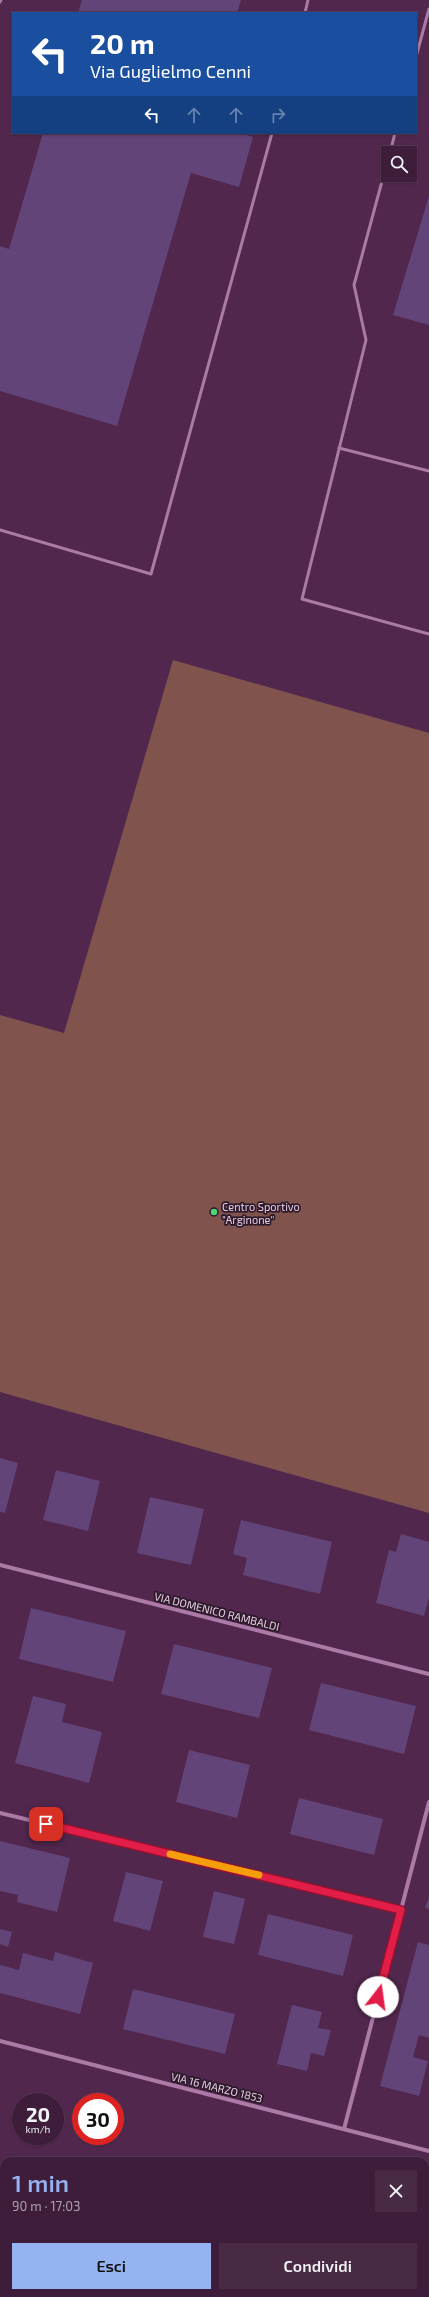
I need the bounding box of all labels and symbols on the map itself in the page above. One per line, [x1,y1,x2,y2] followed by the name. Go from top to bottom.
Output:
[222,1200,300,1226] place label: Centro Sportivo "Arginone"
[209,1207,219,1217] marker: Centro Sportivo "Arginone"
[153,1589,281,1633] street label: VIA DOMENICO RAMBALDI
[29,1807,63,1841] pin
[357,1976,399,2018] position arrow
[170,2069,264,2105] street label: VIA 16 MARZO 1853
[72,2093,124,2145] speed limit sign: 30

